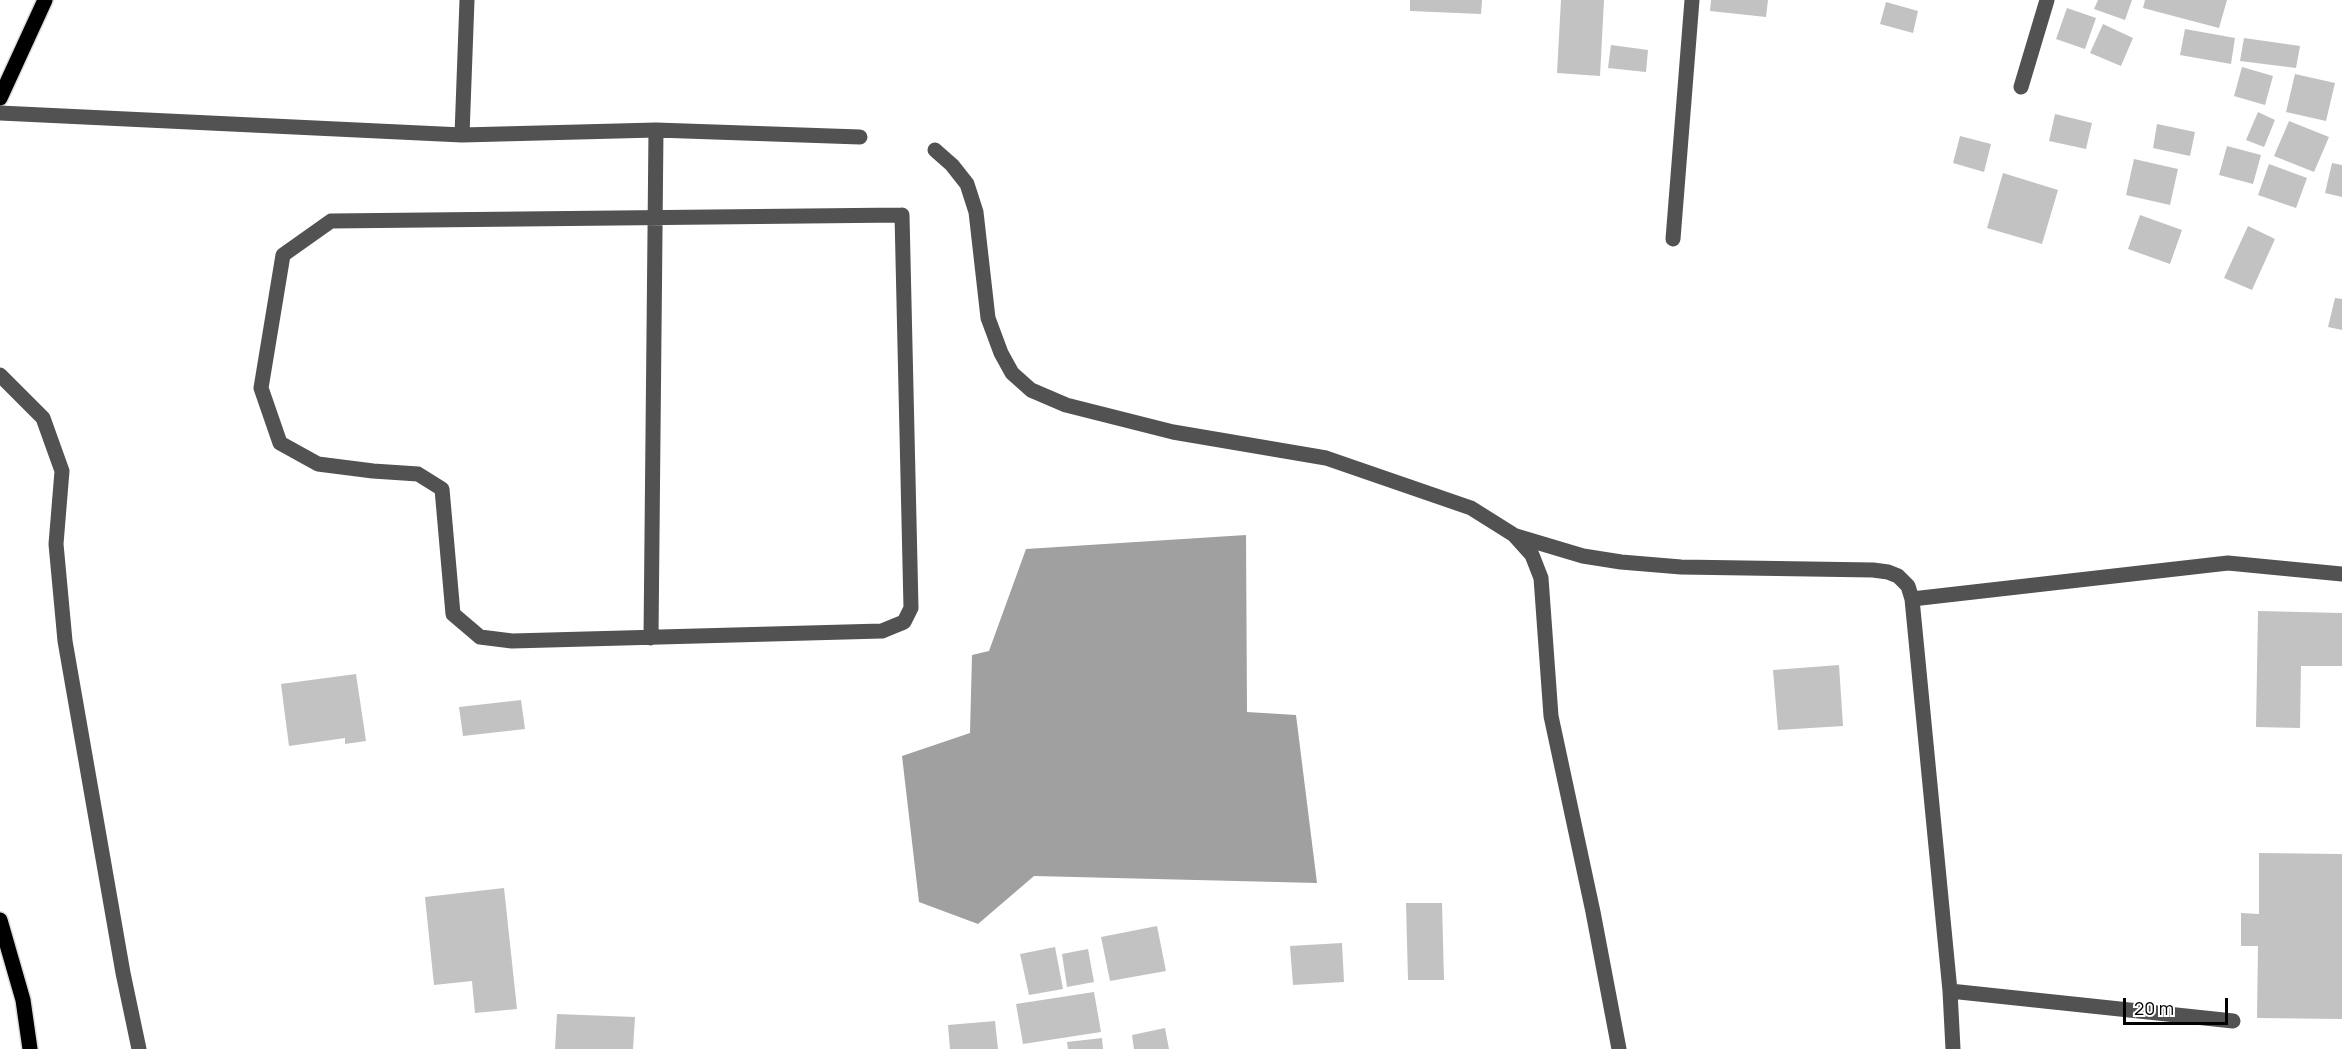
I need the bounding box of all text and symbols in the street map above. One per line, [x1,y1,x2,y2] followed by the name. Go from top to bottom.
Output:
[2126,986,2231,1024] scale bar
[2134,996,2174,1020] text: 20 m

